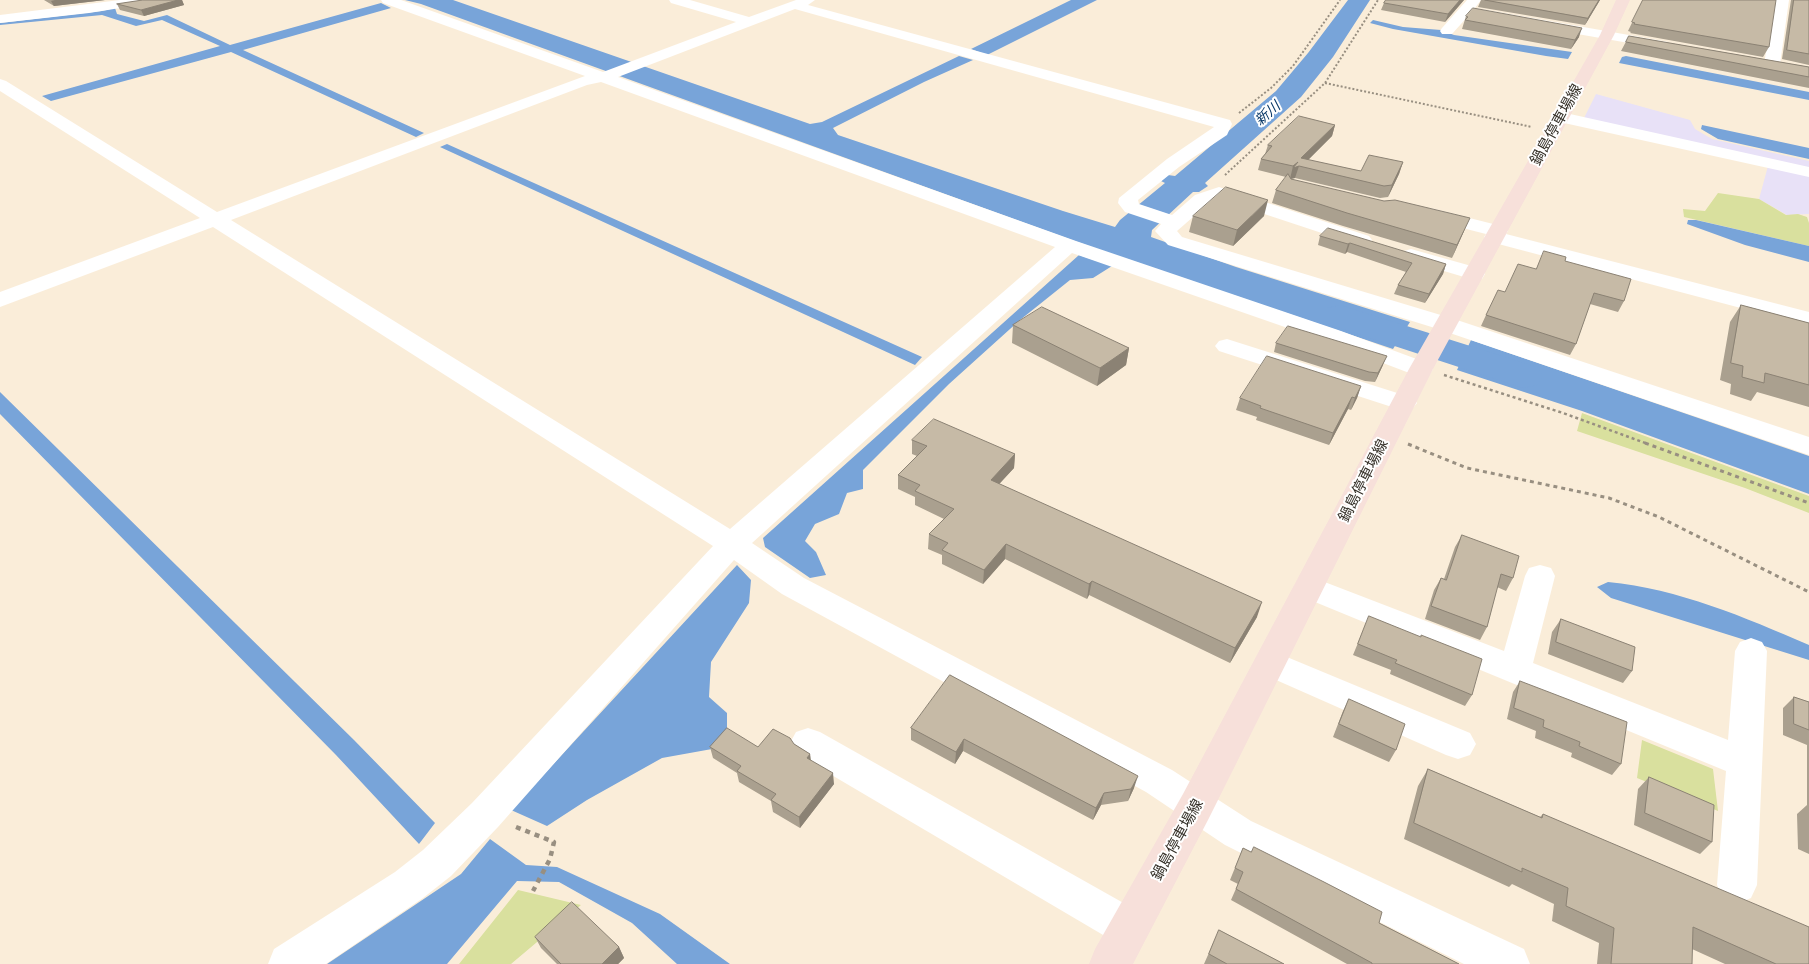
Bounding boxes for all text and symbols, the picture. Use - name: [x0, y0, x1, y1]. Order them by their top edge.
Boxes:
- street label: 鍋島停車場線: [1527, 81, 1587, 169]
- water label: 新川: [1252, 98, 1284, 130]
- street label: 鍋島停車場線: [1336, 437, 1392, 525]
- street label: 鍋島停車場線: [1148, 796, 1208, 884]

